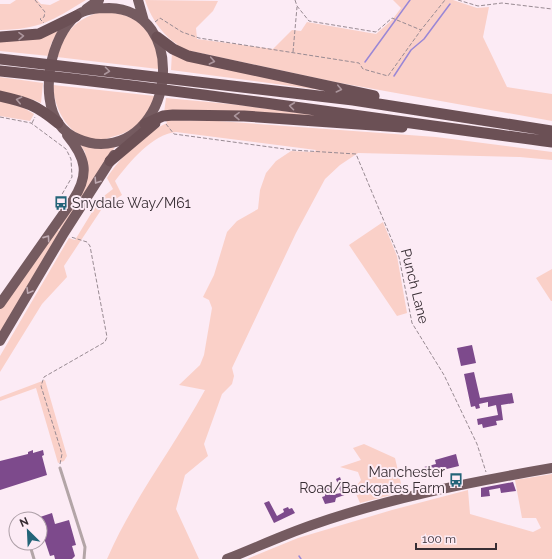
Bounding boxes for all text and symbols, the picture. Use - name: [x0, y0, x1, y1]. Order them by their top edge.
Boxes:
- one-way arrow: [18, 32, 24, 40]
- one-way arrow: [209, 56, 215, 65]
- one-way arrow: [104, 66, 110, 75]
- one-way arrow: [336, 84, 342, 92]
- one-way arrow: [16, 97, 23, 105]
- one-way arrow: [288, 102, 295, 111]
- one-way arrow: [234, 112, 240, 120]
- one-way arrow: [94, 177, 102, 184]
- bus stop icon: Snydale Way/M61: [53, 195, 69, 211]
- place label: Snydale Way/M61: [72, 195, 191, 211]
- one-way arrow: [42, 235, 49, 242]
- street label: Punch Lane: [398, 247, 432, 325]
- one-way arrow: [26, 287, 33, 294]
- place label: Manchester Road/Backgates Farm: [299, 464, 445, 496]
- bus stop icon: Manchester Road/Backgates Farm: [448, 472, 464, 488]
- north arrow: [8, 511, 48, 551]
- text: N: [18, 515, 31, 530]
- scale bar: [416, 525, 496, 551]
- text: 100 m: [422, 532, 456, 546]

